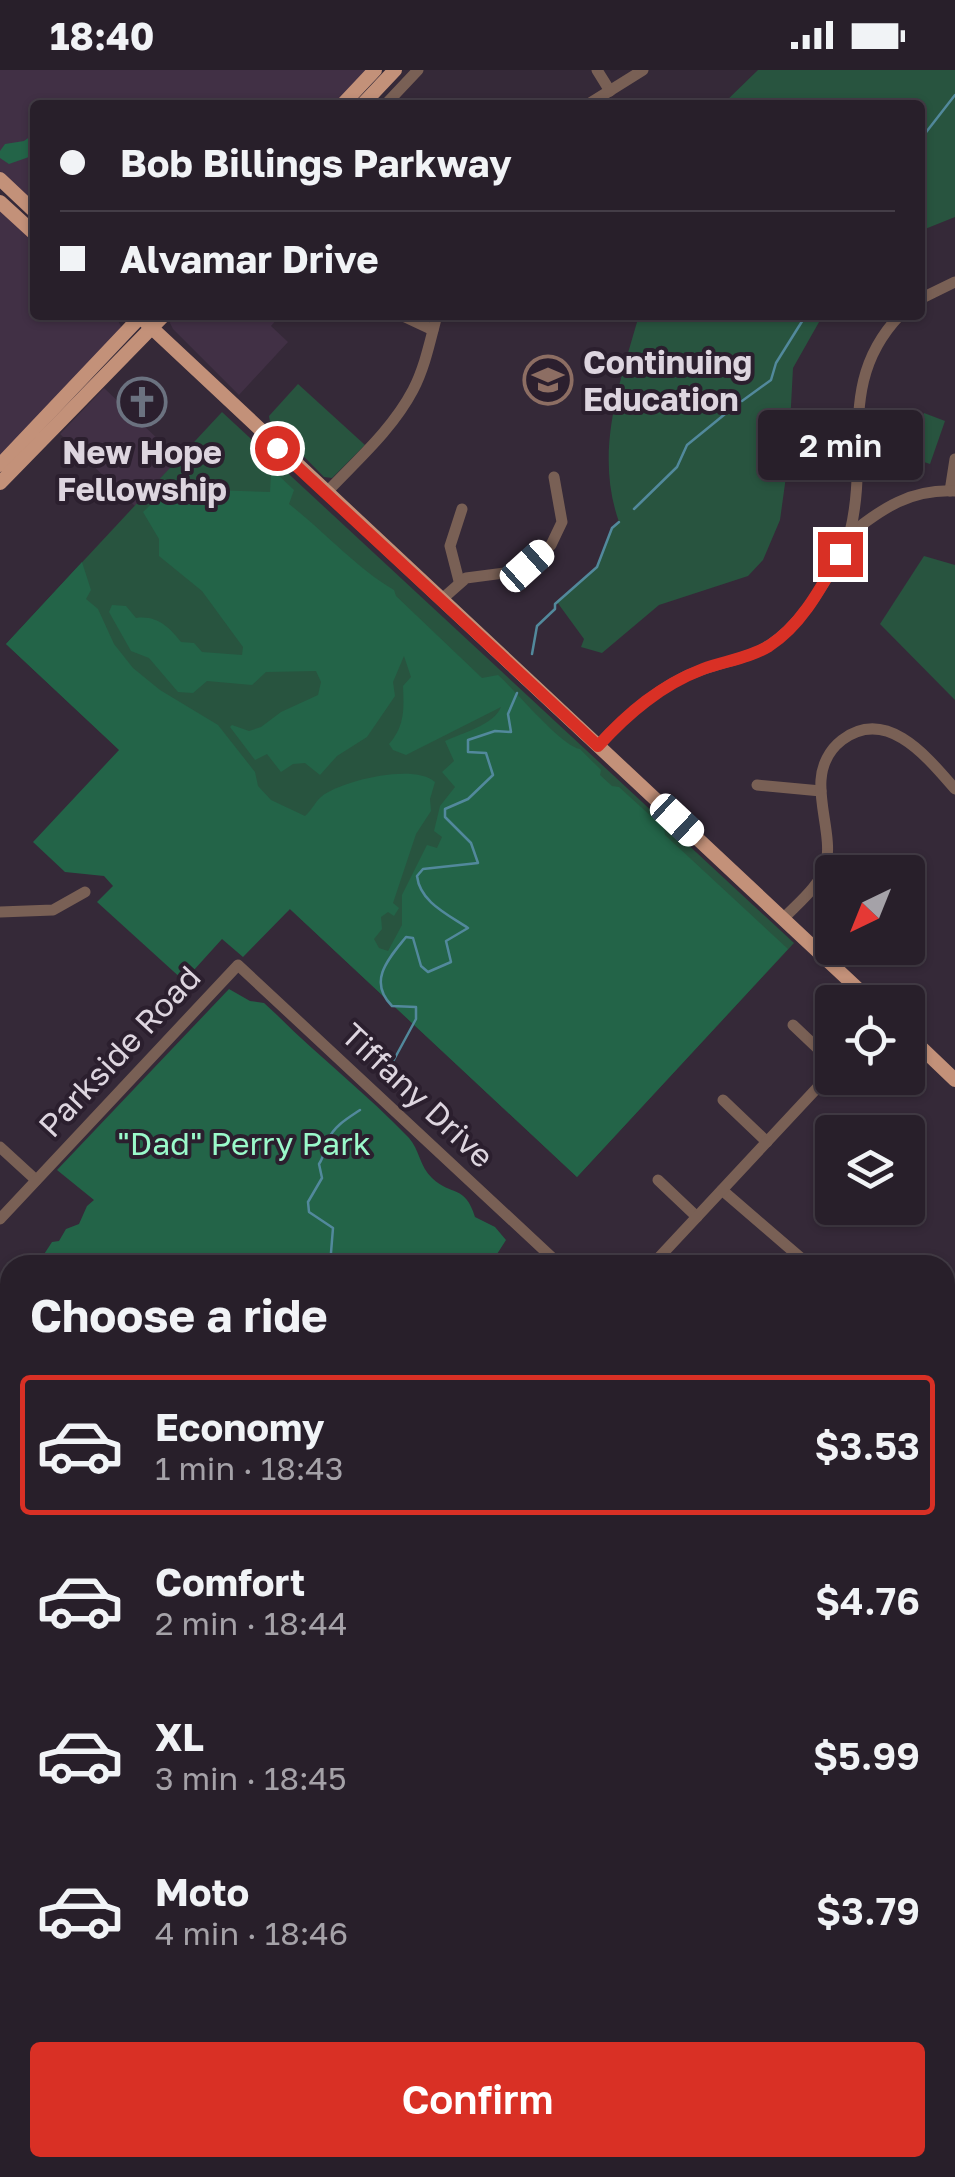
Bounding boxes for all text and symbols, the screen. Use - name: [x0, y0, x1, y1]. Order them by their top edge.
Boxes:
- text: 18:40: [50, 13, 155, 58]
- text: Bob Billings Parkway: [120, 140, 512, 185]
- text: Alvamar Drive: [120, 236, 379, 281]
- place label: Continuing Education: [583, 343, 752, 418]
- school or university icon: Continuing Education: [522, 354, 574, 406]
- church icon: New Hope Fellowship: [116, 376, 168, 428]
- callout: 2 min: [758, 409, 922, 479]
- route start: [255, 426, 300, 471]
- text: 2 min: [799, 426, 882, 464]
- place label: New Hope Fellowship: [57, 433, 227, 508]
- route end: [818, 532, 863, 577]
- car: [495, 535, 559, 597]
- car: [645, 789, 709, 851]
- north arrow: [815, 855, 925, 965]
- map controls: [815, 855, 925, 1225]
- street label: Parkside Road: [30, 958, 208, 1144]
- button: locate: [815, 985, 925, 1095]
- street label: Tiffany Drive: [334, 1015, 502, 1175]
- button: layers: [815, 1115, 925, 1225]
- park label: "Dad" Perry Park: [117, 1124, 371, 1162]
- text: Choose a ride: [30, 1288, 328, 1342]
- icon: car: [35, 1400, 125, 1490]
- text: Economy: [155, 1404, 324, 1449]
- text: $3.53: [815, 1423, 920, 1468]
- text: 1 min · 18:43: [155, 1449, 344, 1487]
- icon: car: [35, 1555, 125, 1645]
- text: Comfort: [155, 1559, 305, 1604]
- text: $4.76: [815, 1578, 920, 1623]
- text: 2 min · 18:44: [155, 1604, 347, 1642]
- icon: car: [35, 1710, 125, 1800]
- text: XL: [155, 1714, 204, 1759]
- text: $5.99: [813, 1733, 920, 1778]
- text: 3 min · 18:45: [155, 1759, 347, 1797]
- icon: car: [35, 1865, 125, 1955]
- text: Moto: [155, 1869, 249, 1914]
- text: $3.79: [816, 1888, 920, 1933]
- text: 4 min · 18:46: [155, 1914, 348, 1952]
- button: Confirm: [30, 2042, 925, 2157]

